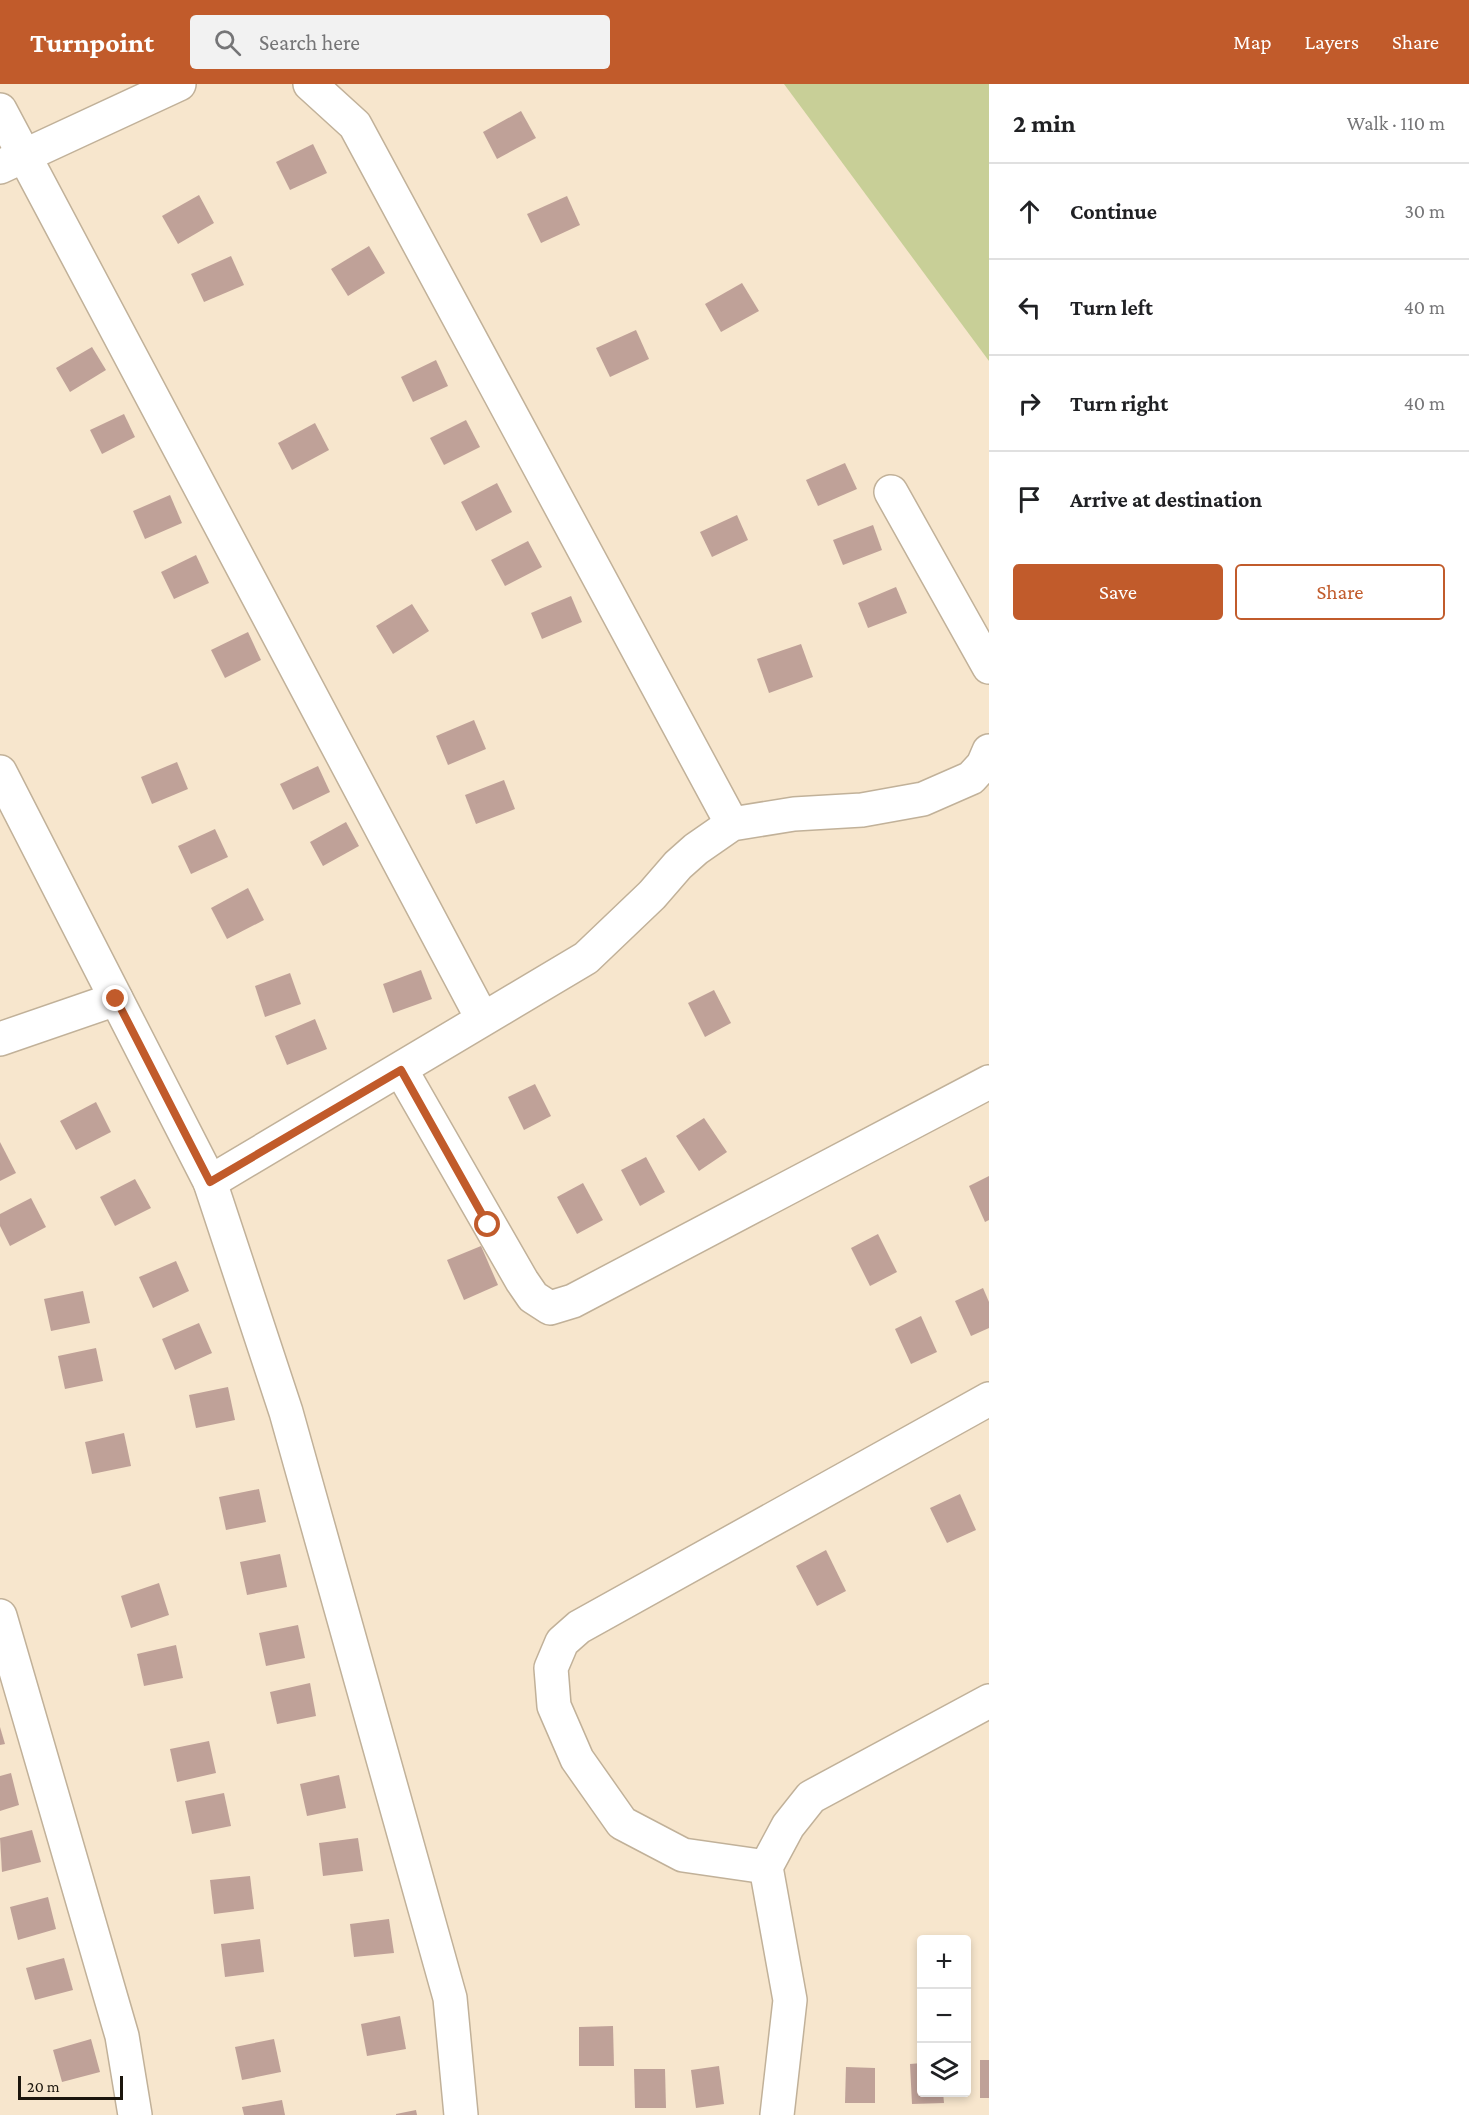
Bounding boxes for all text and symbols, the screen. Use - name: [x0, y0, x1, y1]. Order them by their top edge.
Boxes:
- search box: [190, 15, 610, 69]
- icon: search: [211, 26, 244, 59]
- text: Turnpoint: [30, 27, 154, 58]
- text: Search here: [259, 30, 360, 55]
- text: Map: [1233, 30, 1272, 54]
- text: Layers: [1305, 30, 1359, 54]
- text: Share: [1392, 30, 1439, 54]
- text: 2 min: [1013, 109, 1076, 138]
- text: Walk · 110 m: [1347, 112, 1445, 134]
- icon: ahead: [1013, 195, 1046, 228]
- text: Continue: [1070, 199, 1157, 224]
- text: 30 m: [1404, 200, 1445, 222]
- icon: left: [1013, 291, 1046, 324]
- text: Turn left: [1070, 295, 1153, 320]
- text: 40 m: [1404, 296, 1445, 318]
- icon: right: [1013, 387, 1046, 420]
- text: Turn right: [1070, 391, 1168, 416]
- text: 40 m: [1404, 392, 1445, 414]
- icon: arrive: [1013, 483, 1046, 516]
- text: Arrive at destination: [1070, 487, 1262, 512]
- button: Save: [1013, 564, 1223, 620]
- button: Share: [1235, 564, 1445, 620]
- route end: [102, 985, 128, 1011]
- route start: [474, 1211, 500, 1237]
- map controls: [917, 1935, 971, 2097]
- button: +: [917, 1935, 971, 1989]
- button: −: [917, 1989, 971, 2043]
- button: layers: [917, 2043, 971, 2097]
- scale bar: [18, 2073, 123, 2100]
- text: 20 m: [27, 2078, 60, 2095]

